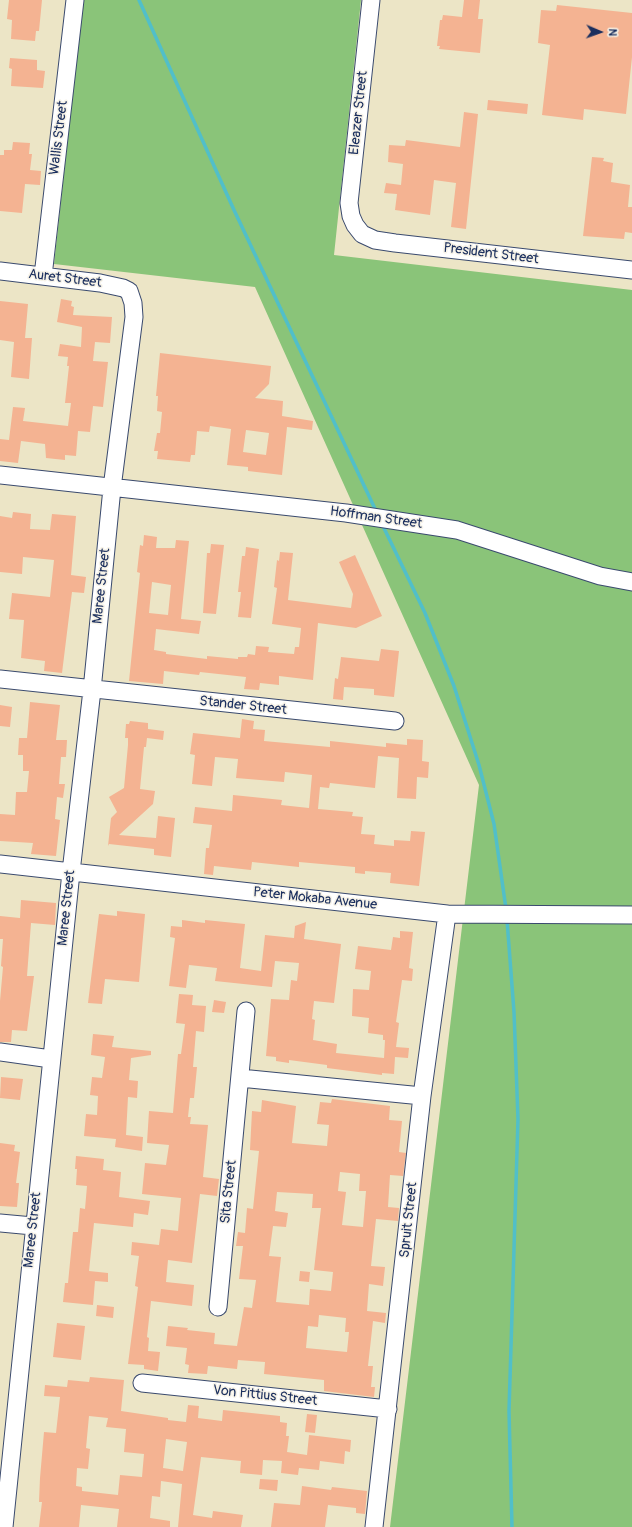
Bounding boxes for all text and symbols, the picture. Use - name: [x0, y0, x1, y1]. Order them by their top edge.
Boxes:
- north arrow: [580, 12, 620, 52]
- text: N: [606, 28, 619, 36]
- street label: Eleazer Street: [346, 70, 372, 156]
- street label: Wallis Street: [46, 100, 72, 176]
- street label: President Street: [442, 240, 540, 268]
- street label: Auret Street: [27, 266, 103, 292]
- street label: Hoffman Street: [329, 503, 423, 533]
- street label: Maree Street: [90, 547, 114, 625]
- street label: Stander Street: [199, 693, 287, 719]
- street label: Maree Street: [55, 869, 79, 947]
- street label: Peter Mokaba Avenue: [252, 884, 378, 914]
- street label: Sita Street: [217, 1159, 241, 1225]
- street label: Spruit Street: [397, 1181, 421, 1259]
- street label: Maree Street: [21, 1191, 45, 1269]
- street label: Von Pittius Street: [212, 1382, 318, 1410]

